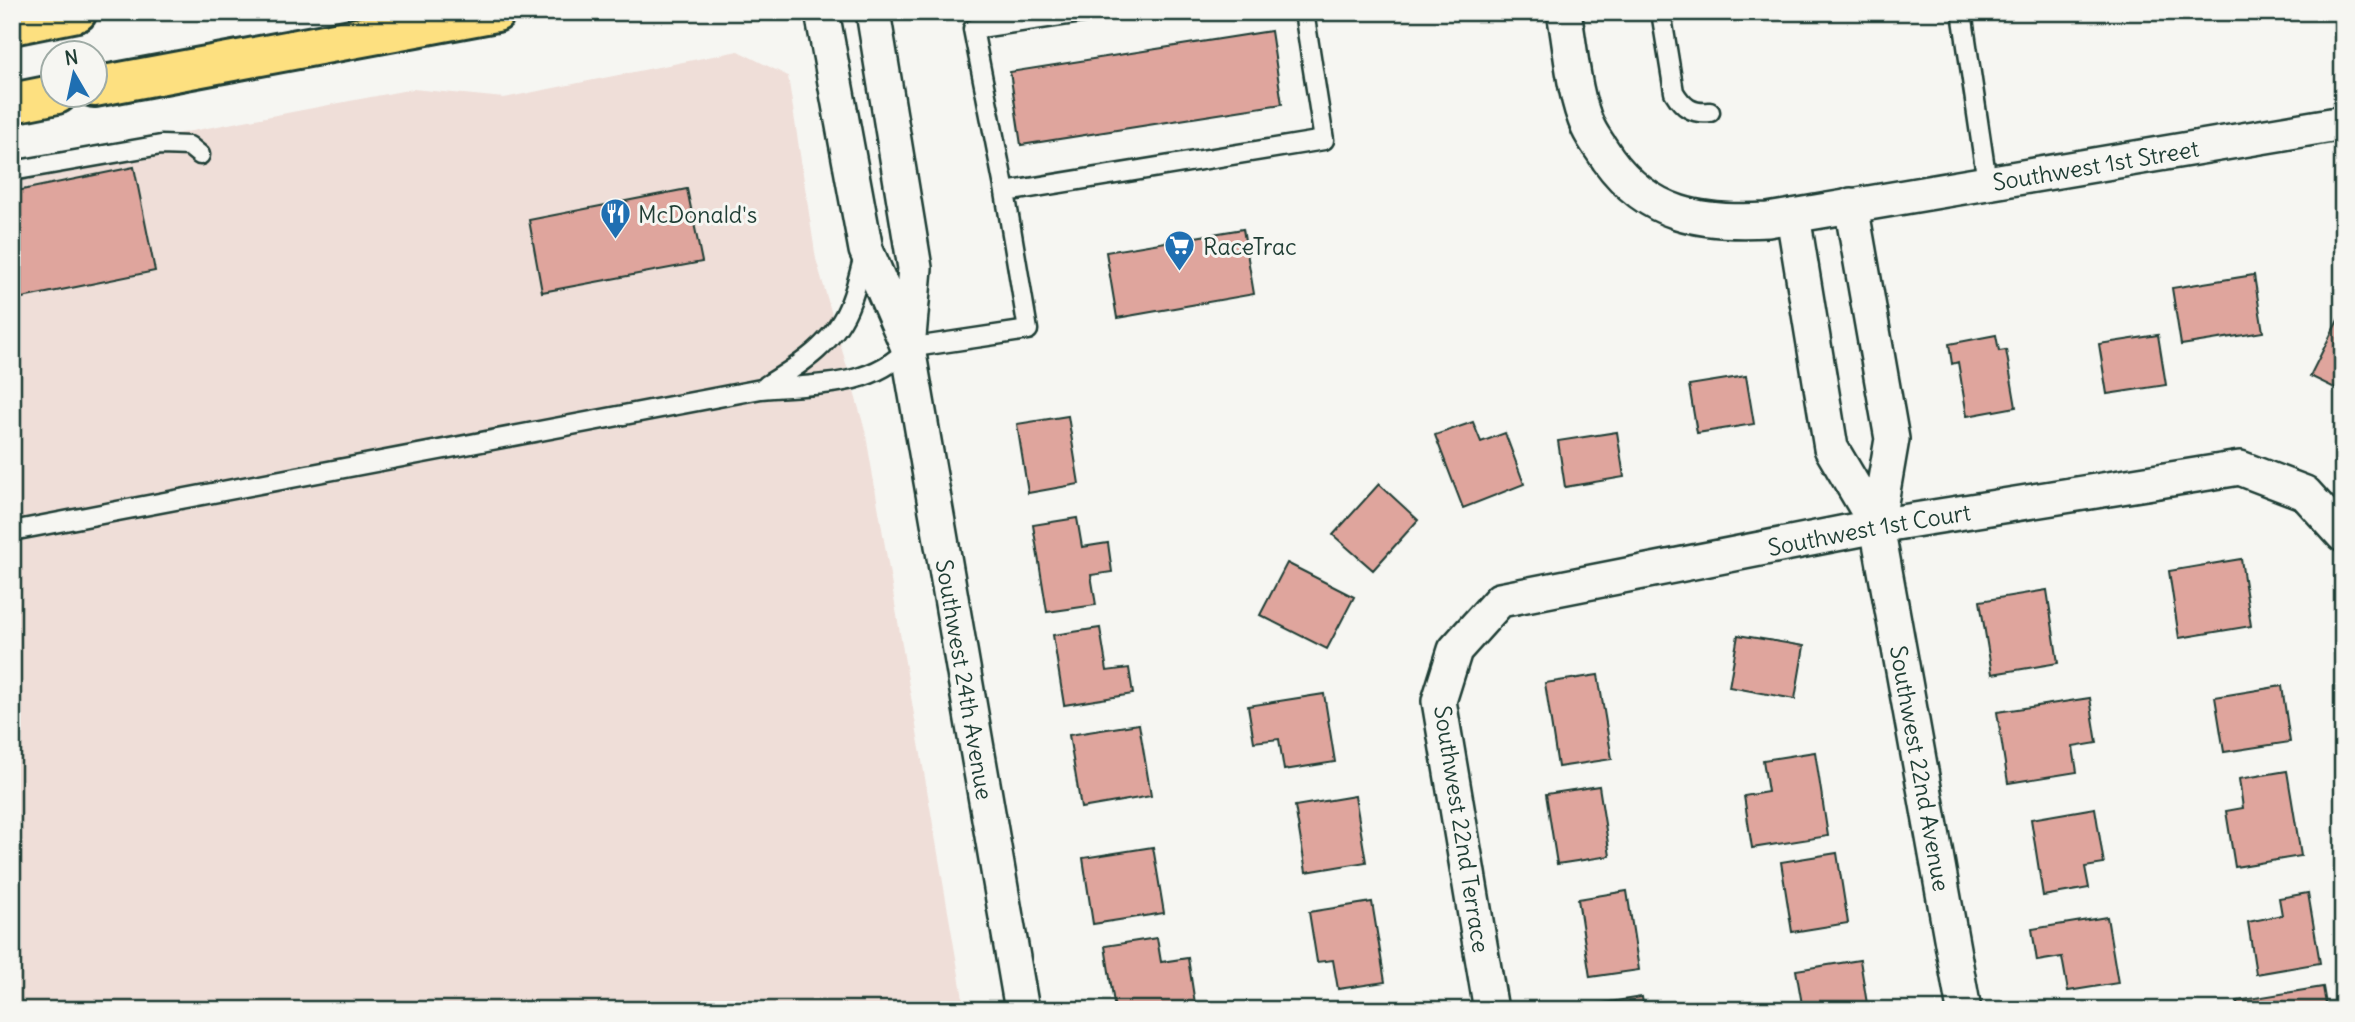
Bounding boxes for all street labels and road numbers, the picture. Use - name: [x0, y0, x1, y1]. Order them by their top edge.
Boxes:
- street label: Southwest 1st Street: [1990, 133, 2201, 196]
- street label: Southwest 1st Court: [1765, 497, 1973, 562]
- street label: Southwest 24th Avenue: [930, 557, 1000, 802]
- street label: Southwest 22nd Avenue: [1884, 643, 1957, 893]
- street label: Southwest 22nd Terrace: [1428, 703, 1496, 955]

